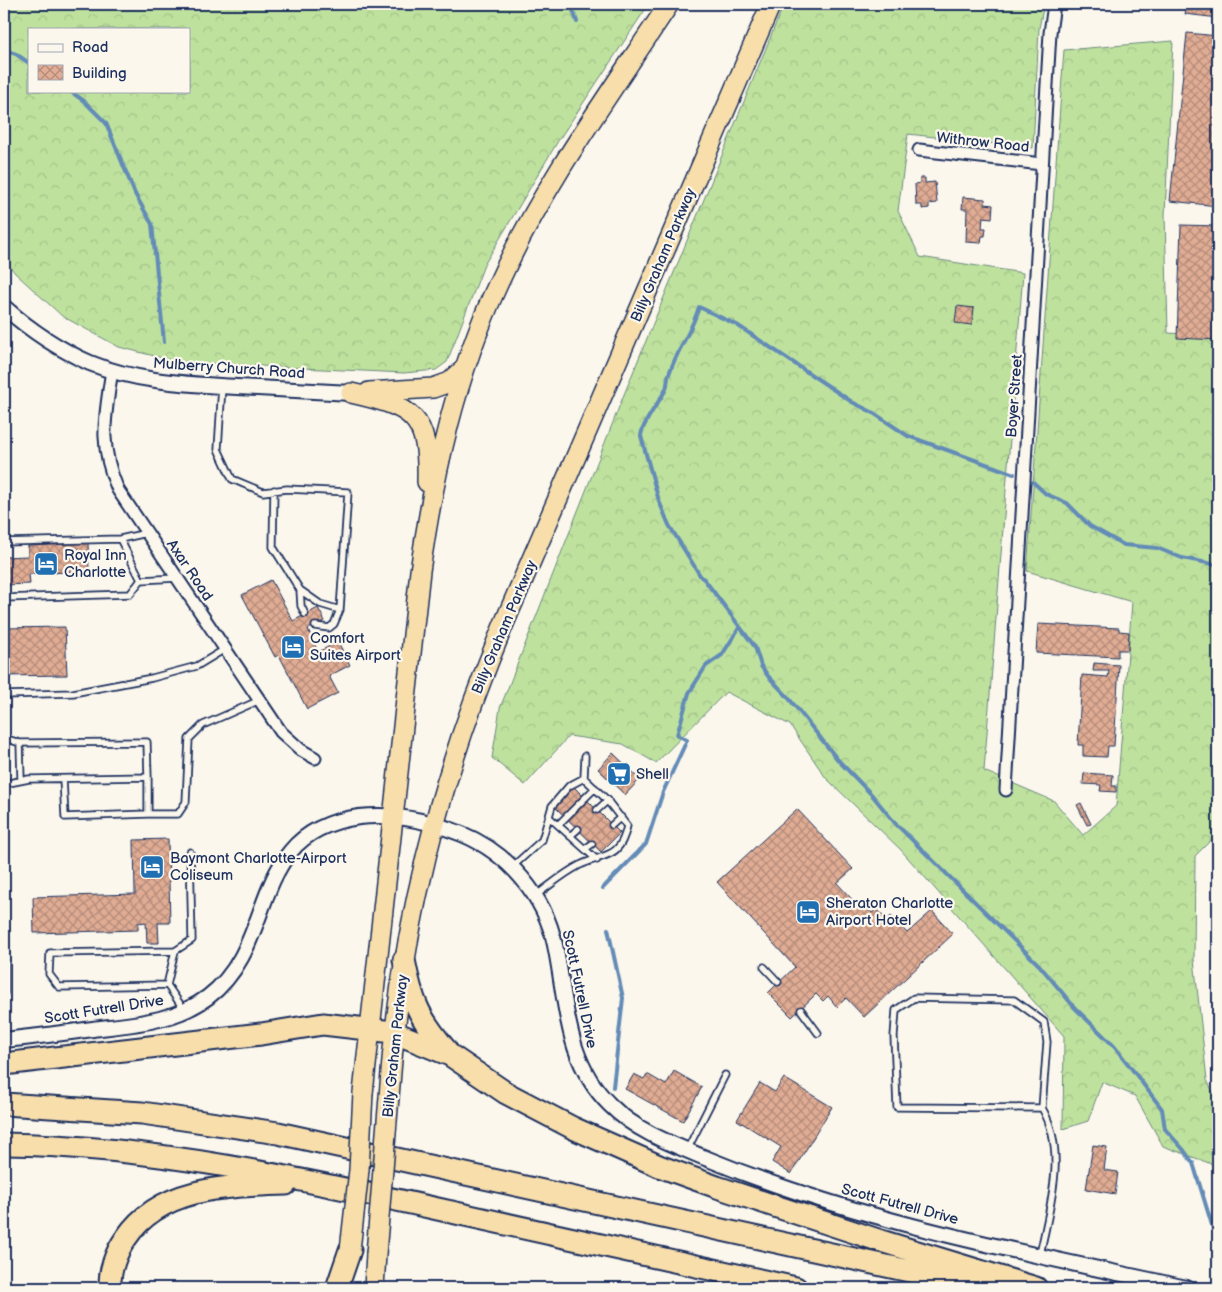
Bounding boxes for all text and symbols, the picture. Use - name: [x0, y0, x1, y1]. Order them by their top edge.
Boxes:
- legend: [28, 28, 190, 92]
- text: Road: [72, 38, 108, 57]
- text: Building: [72, 64, 127, 83]
- street label: Withrow Road: [936, 128, 1030, 157]
- street label: Billy Graham Parkway: [627, 185, 700, 325]
- street label: Boyer Street: [1002, 353, 1027, 438]
- street label: Mulberry Church Road: [152, 354, 306, 383]
- street label: Axar Road: [162, 536, 217, 605]
- place label: Royal Inn Charlotte: [64, 546, 127, 582]
- hotel icon: Royal Inn Charlotte: [33, 551, 59, 577]
- street label: Billy Graham Parkway: [468, 557, 541, 697]
- place label: Comfort Suites Airport: [310, 629, 401, 665]
- hotel icon: Comfort Suites Airport: [280, 634, 306, 660]
- supermarket icon: Shell: [606, 761, 632, 787]
- place label: Shell: [636, 765, 669, 784]
- place label: Baymont Charlotte-Airport Coliseum: [170, 849, 347, 885]
- hotel icon: Baymont Charlotte-Airport Coliseum: [139, 854, 165, 880]
- place label: Sheraton Charlotte Airport Hotel: [826, 894, 953, 930]
- hotel icon: Sheraton Charlotte Airport Hotel: [795, 899, 821, 925]
- street label: Scott Futrell Drive: [558, 928, 601, 1050]
- street label: Billy Graham Parkway: [379, 973, 412, 1119]
- street label: Scott Futrell Drive: [43, 991, 165, 1028]
- street label: Scott Futrell Drive: [839, 1180, 961, 1229]

